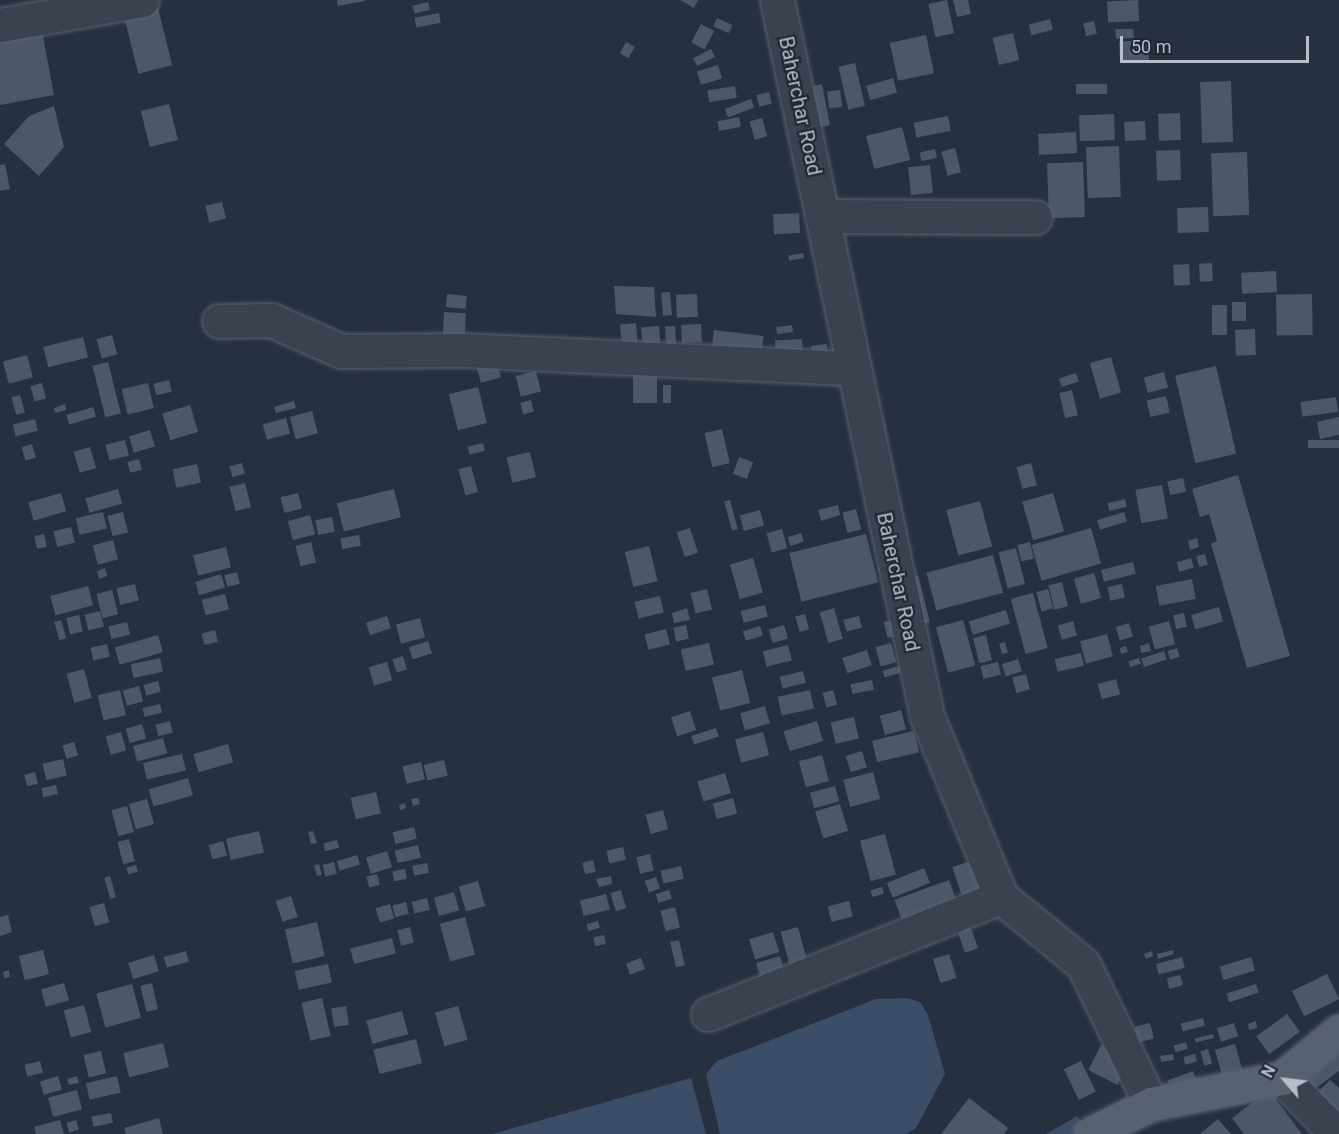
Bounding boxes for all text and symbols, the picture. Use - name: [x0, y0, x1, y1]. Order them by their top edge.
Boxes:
- scale bar: [1123, 24, 1312, 62]
- street label: Baherchar Road: [774, 34, 826, 178]
- text: 50 m: [1131, 36, 1171, 57]
- street label: Baherchar Road: [872, 510, 924, 654]
- north arrow: [1255, 1050, 1315, 1110]
- text: N: [1258, 1062, 1280, 1081]

